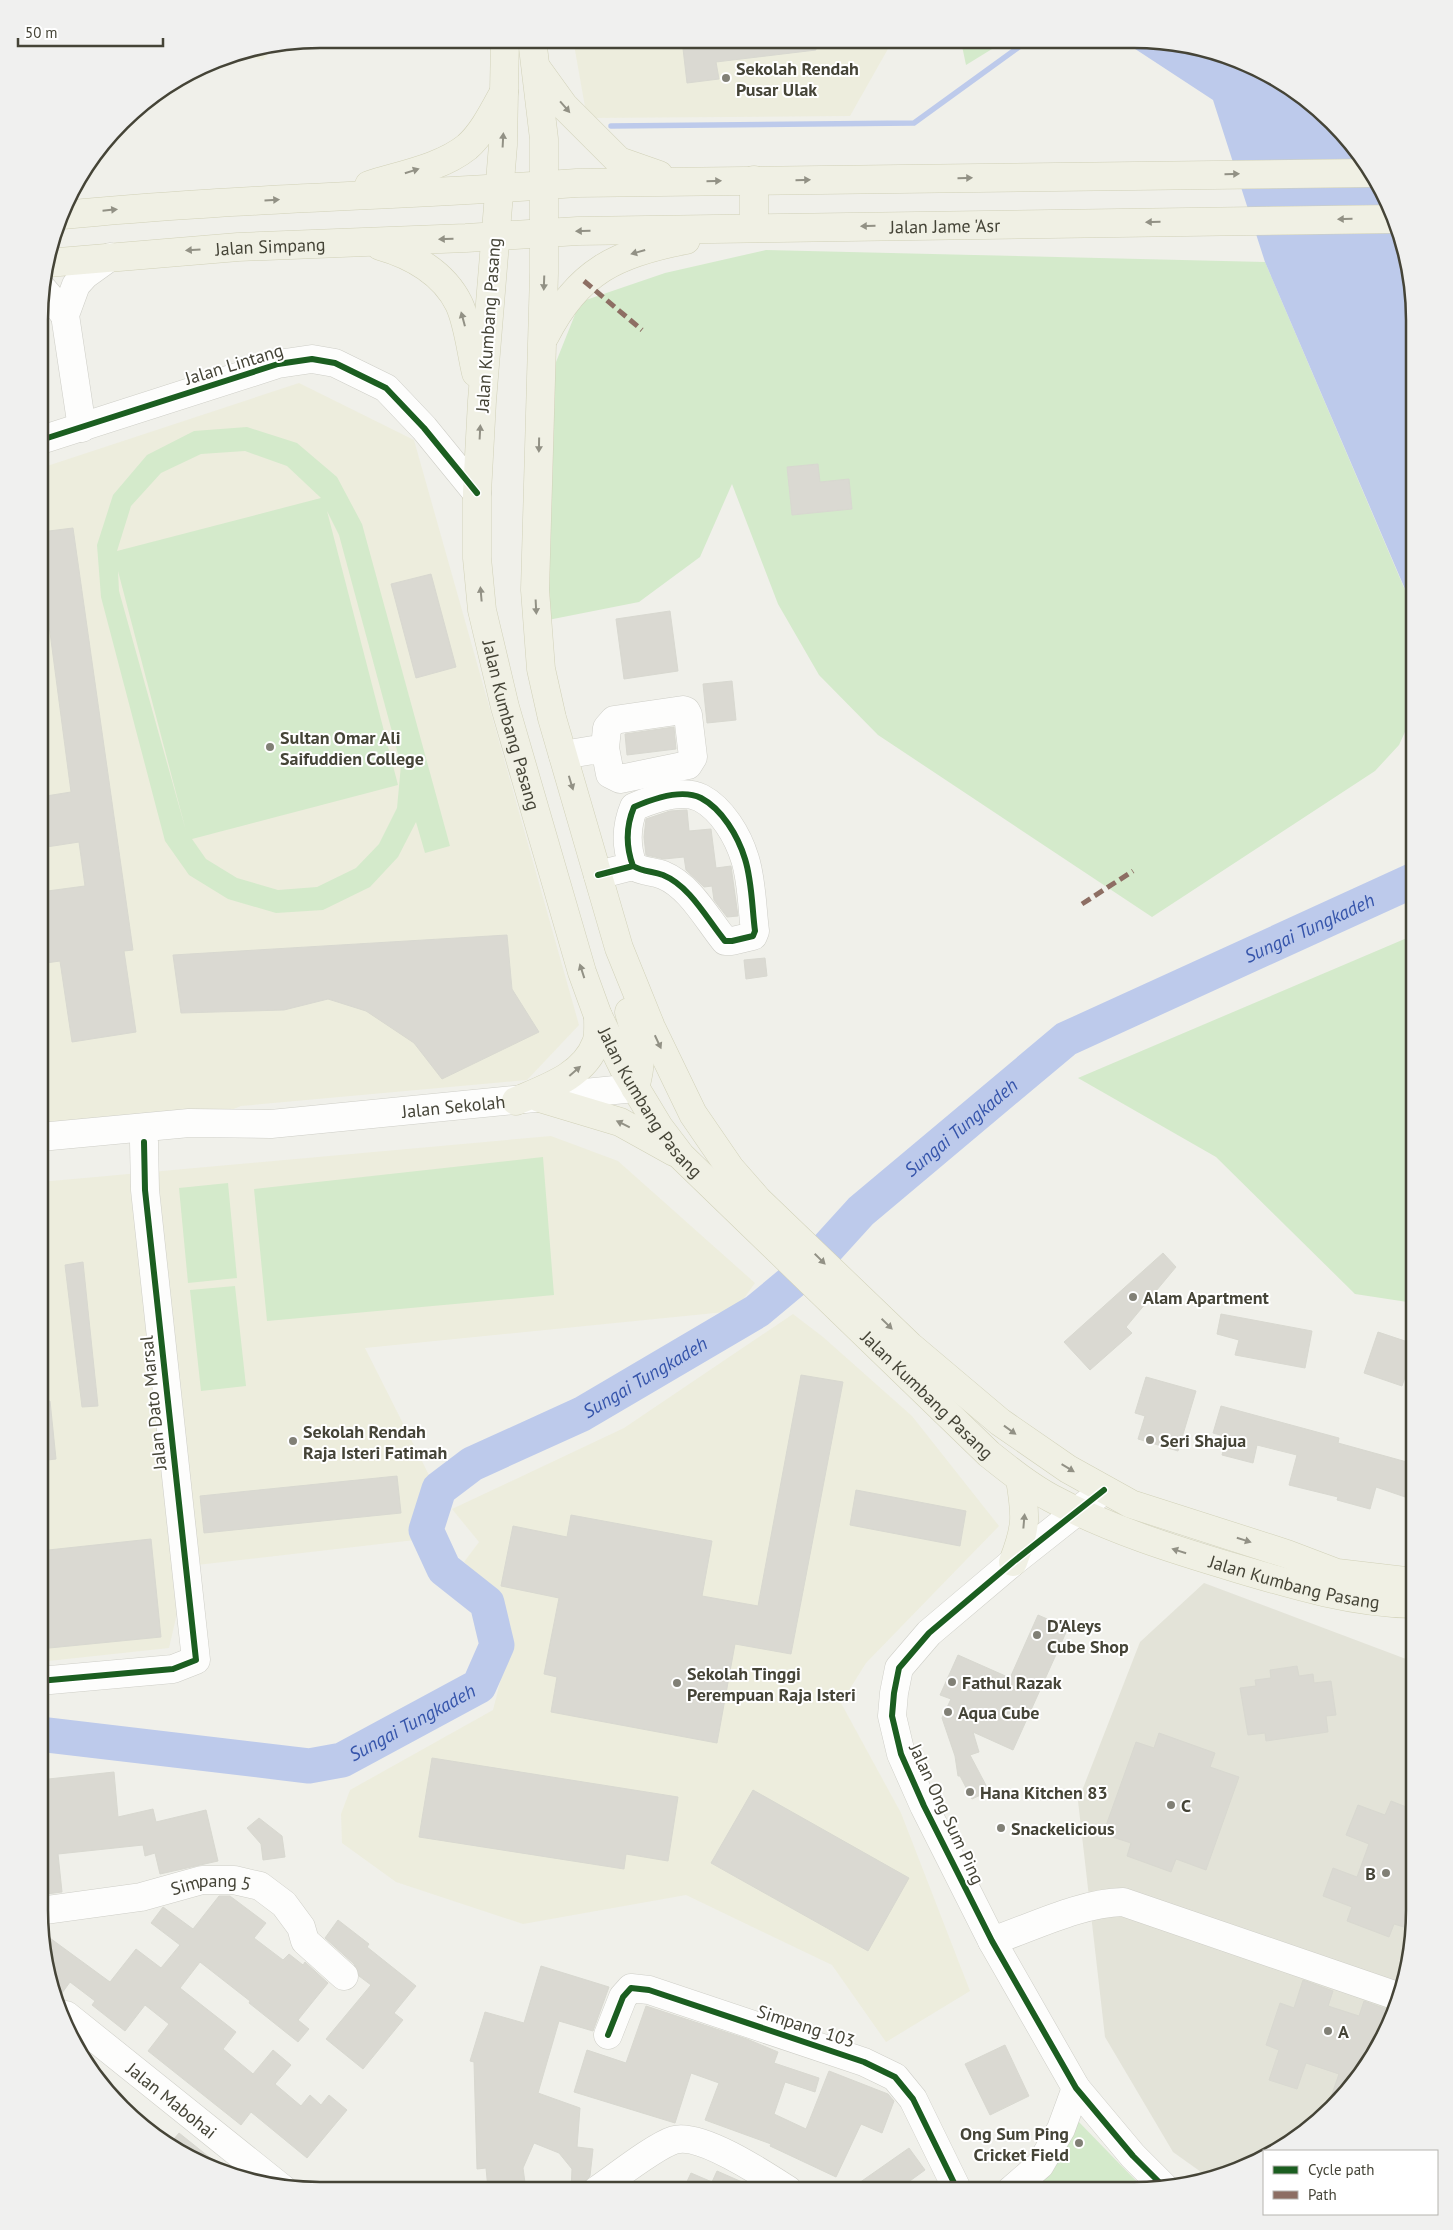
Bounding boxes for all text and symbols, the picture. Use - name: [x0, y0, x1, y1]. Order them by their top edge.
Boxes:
- scale bar: [18, 15, 162, 47]
- text: 50 m: [25, 23, 58, 42]
- place label: Sekolah Rendah Pusar Ulak: [736, 57, 859, 101]
- marker: Sekolah Rendah Pusar Ulak: [720, 72, 732, 84]
- one-way arrow: [560, 100, 571, 113]
- one-way arrow: [499, 132, 507, 148]
- one-way arrow: [404, 167, 419, 175]
- one-way arrow: [1224, 170, 1240, 178]
- one-way arrow: [957, 174, 973, 182]
- one-way arrow: [795, 176, 811, 184]
- one-way arrow: [707, 177, 723, 185]
- one-way arrow: [265, 195, 281, 203]
- one-way arrow: [102, 206, 118, 214]
- street label: Jalan Jame 'Asr: [888, 213, 1000, 238]
- one-way arrow: [1337, 215, 1353, 223]
- one-way arrow: [1145, 218, 1161, 226]
- one-way arrow: [860, 222, 876, 230]
- one-way arrow: [574, 227, 590, 235]
- street label: Jalan Simpang: [213, 232, 326, 260]
- one-way arrow: [438, 235, 454, 243]
- street label: Jalan Kumbang Pasang: [470, 237, 506, 414]
- one-way arrow: [185, 246, 201, 254]
- one-way arrow: [630, 248, 645, 256]
- one-way arrow: [540, 275, 548, 291]
- one-way arrow: [459, 312, 467, 327]
- street label: Jalan Lintang: [181, 338, 286, 390]
- one-way arrow: [477, 424, 485, 440]
- one-way arrow: [535, 437, 543, 453]
- one-way arrow: [476, 586, 484, 602]
- one-way arrow: [533, 600, 541, 616]
- street label: Jalan Kumbang Pasang: [478, 637, 546, 813]
- place label: Sultan Omar Ali Saifuddien College: [280, 726, 424, 770]
- marker: Sultan Omar Ali Saifuddien College: [264, 741, 276, 753]
- one-way arrow: [568, 776, 576, 791]
- water label: Sungai Tungkadeh: [1240, 888, 1378, 968]
- one-way arrow: [577, 963, 585, 978]
- street label: Jalan Kumbang Pasang: [593, 1022, 708, 1182]
- one-way arrow: [653, 1034, 662, 1049]
- one-way arrow: [568, 1065, 581, 1076]
- water label: Sungai Tungkadeh: [899, 1073, 1022, 1182]
- street label: Jalan Sekolah: [400, 1089, 506, 1123]
- one-way arrow: [616, 1120, 631, 1128]
- one-way arrow: [814, 1253, 826, 1265]
- place label: Alam Apartment: [1143, 1286, 1270, 1309]
- marker: Alam Apartment: [1127, 1291, 1139, 1303]
- one-way arrow: [881, 1318, 893, 1330]
- street label: Jalan Kumbang Pasang: [856, 1325, 999, 1464]
- water label: Sungai Tungkadeh: [578, 1331, 712, 1423]
- street label: Jalan Dato Marsal: [134, 1334, 172, 1472]
- place label: Sekolah Rendah Raja Isteri Fatimah: [303, 1420, 447, 1464]
- one-way arrow: [1003, 1425, 1017, 1435]
- place label: Seri Shajua: [1160, 1429, 1246, 1452]
- marker: Seri Shajua: [1144, 1434, 1156, 1446]
- marker: Sekolah Rendah Raja Isteri Fatimah: [287, 1435, 299, 1447]
- one-way arrow: [1061, 1464, 1074, 1473]
- one-way arrow: [1021, 1513, 1029, 1529]
- one-way arrow: [1236, 1537, 1251, 1545]
- one-way arrow: [1172, 1546, 1187, 1554]
- street label: Jalan Kumbang Pasang: [1205, 1549, 1381, 1613]
- place label: D'Aleys Cube Shop: [1047, 1614, 1129, 1658]
- marker: D'Aleys Cube Shop: [1031, 1629, 1043, 1641]
- place label: Sekolah Tinggi Perempuan Raja Isteri: [687, 1662, 856, 1706]
- place label: Fathul Razak: [962, 1671, 1062, 1694]
- marker: Fathul Razak: [946, 1676, 958, 1688]
- marker: Sekolah Tinggi Perempuan Raja Isteri: [671, 1677, 683, 1689]
- water label: Sungai Tungkadeh: [344, 1678, 480, 1766]
- place label: Aqua Cube: [958, 1701, 1039, 1724]
- marker: Aqua Cube: [942, 1706, 954, 1718]
- street label: Jalan Ong Sum Ping: [904, 1739, 990, 1888]
- place label: Hana Kitchen 83: [980, 1781, 1108, 1804]
- marker: Hana Kitchen 83: [964, 1786, 976, 1798]
- place label: C: [1181, 1794, 1191, 1817]
- marker: C: [1165, 1799, 1177, 1811]
- place label: Snackelicious: [1011, 1817, 1115, 1840]
- marker: Snackelicious: [995, 1822, 1007, 1834]
- place label: B: [1365, 1862, 1376, 1885]
- marker: B: [1380, 1867, 1392, 1879]
- street label: Simpang 5: [168, 1869, 254, 1900]
- street label: Simpang 103: [754, 1999, 858, 2053]
- place label: A: [1338, 2020, 1349, 2043]
- marker: A: [1322, 2025, 1334, 2037]
- street label: Jalan Mabohai: [121, 2056, 222, 2143]
- place label: Ong Sum Ping Cricket Field: [960, 2122, 1069, 2166]
- marker: Ong Sum Ping Cricket Field: [1073, 2137, 1085, 2149]
- legend: [1263, 2150, 1438, 2215]
- text: Cycle path: [1308, 2160, 1374, 2179]
- text: Path: [1308, 2185, 1337, 2204]

